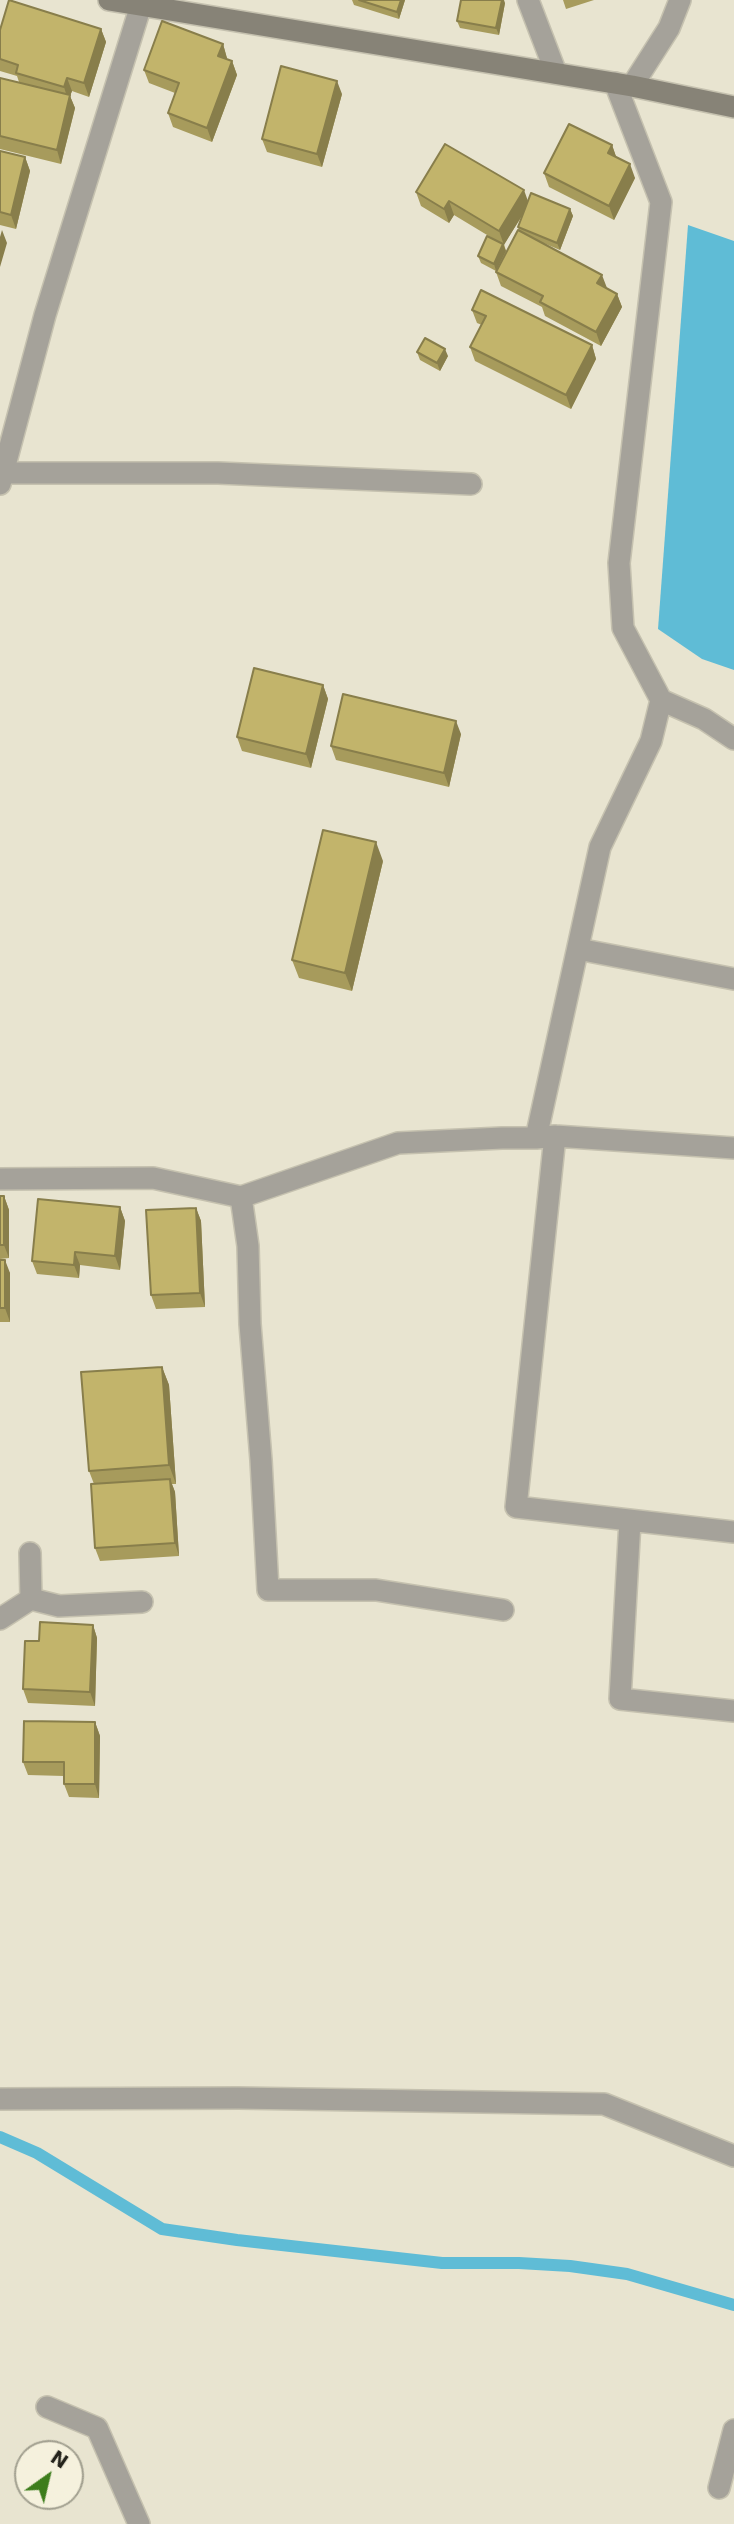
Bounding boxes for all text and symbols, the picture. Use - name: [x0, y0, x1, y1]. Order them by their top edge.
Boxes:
- north arrow: [14, 2440, 84, 2510]
- text: N: [47, 2446, 72, 2473]

